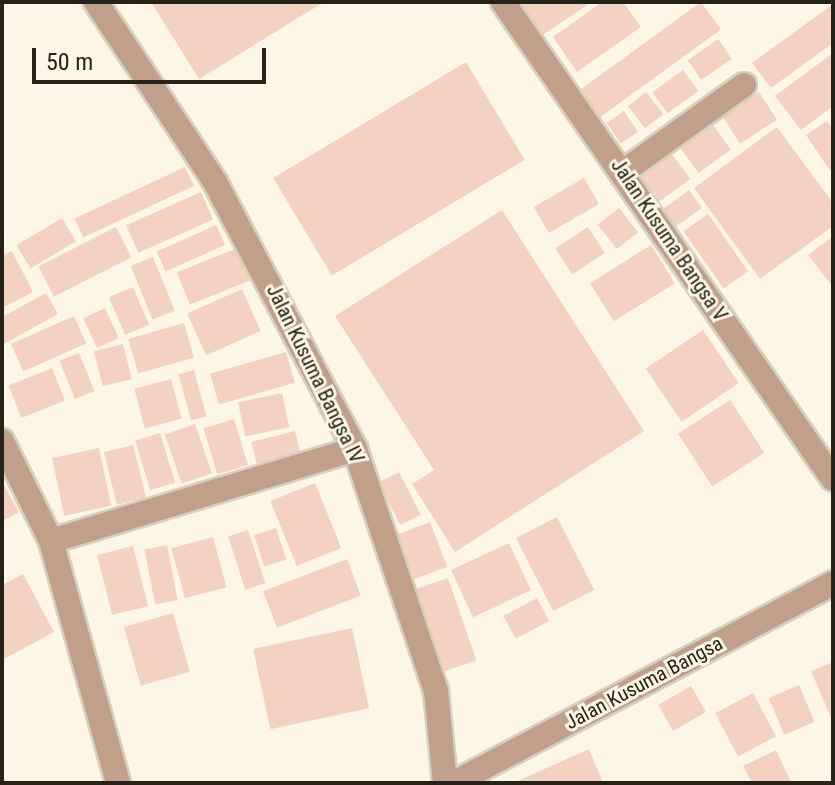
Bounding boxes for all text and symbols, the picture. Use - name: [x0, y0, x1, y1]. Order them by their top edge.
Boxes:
- scale bar: [36, 32, 270, 82]
- text: 50 m: [46, 48, 93, 76]
- street label: Jalan Kusuma Bangsa V: [606, 154, 732, 326]
- street label: Jalan Kusuma Bangsa IV: [261, 281, 369, 467]
- street label: Jalan Kusuma Bangsa: [561, 631, 727, 735]

